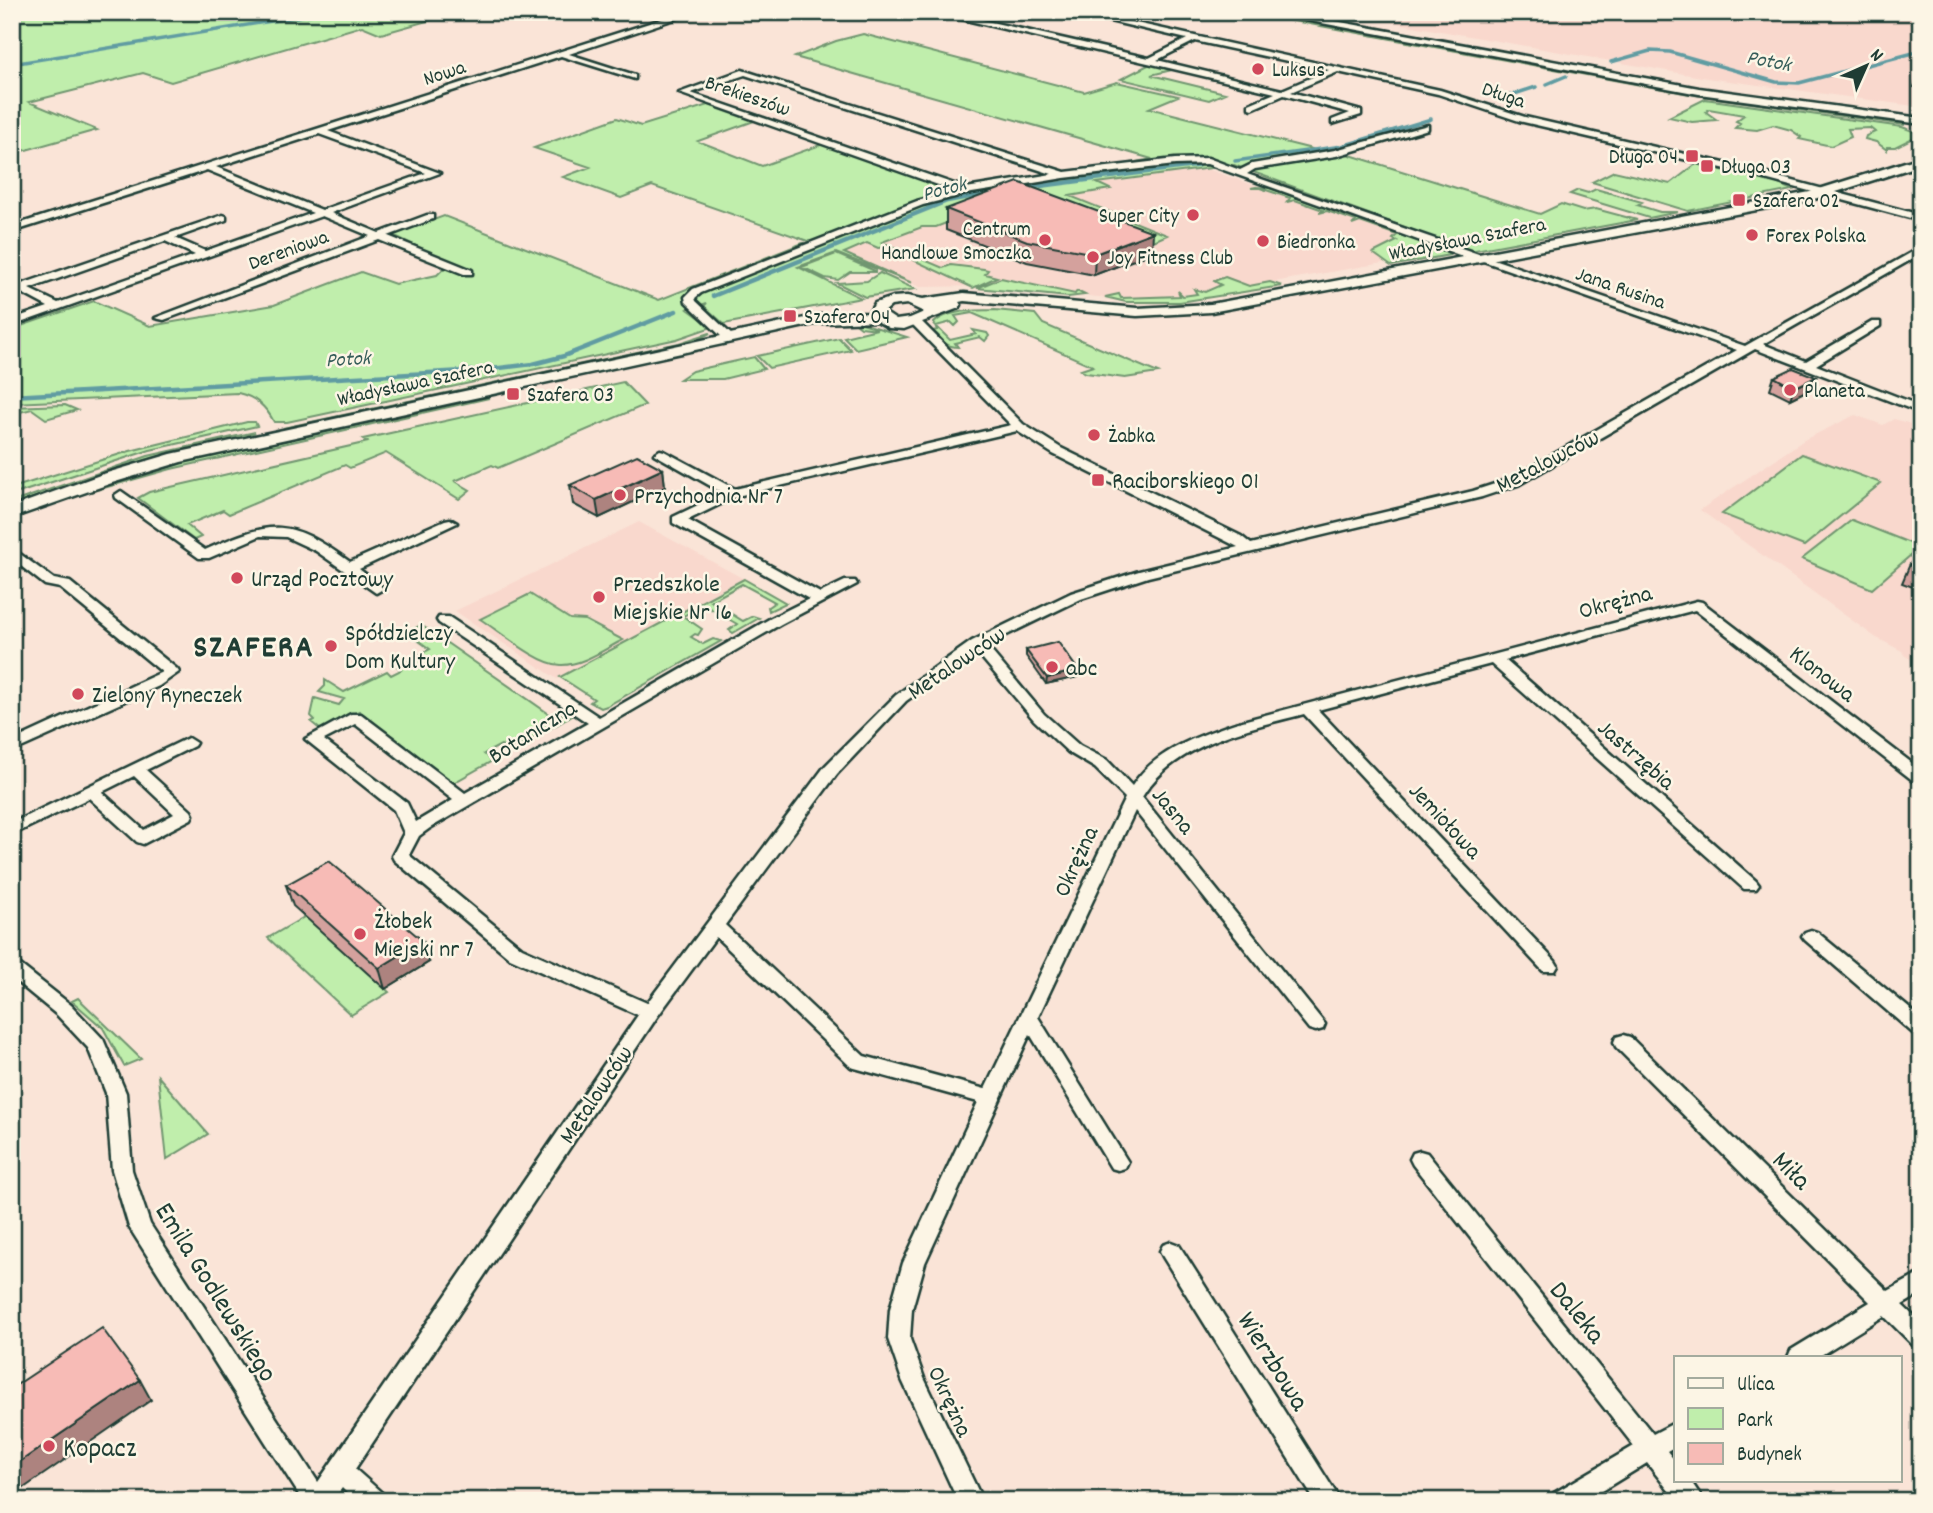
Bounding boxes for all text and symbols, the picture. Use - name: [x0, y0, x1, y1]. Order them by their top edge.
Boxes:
- north arrow: [1832, 32, 1902, 102]
- water label: Potok: [1744, 44, 1796, 82]
- text: N: [1863, 44, 1888, 69]
- street label: Nowa: [420, 54, 471, 96]
- place label: Luksus: [1272, 57, 1325, 87]
- marker: Luksus: [1250, 61, 1266, 77]
- street label: Brekieszów: [700, 69, 794, 126]
- street label: Długa: [1477, 75, 1530, 119]
- place label: Długa 04: [1609, 144, 1678, 174]
- marker: Długa 04: [1684, 148, 1700, 164]
- place label: Długa 03: [1721, 154, 1791, 184]
- marker: Długa 03: [1699, 158, 1715, 174]
- water label: Potok: [919, 170, 972, 211]
- place label: Szafera 02: [1753, 188, 1840, 218]
- marker: Szafera 02: [1731, 192, 1747, 208]
- place label: Super City: [1099, 203, 1179, 233]
- marker: Super City: [1185, 207, 1201, 223]
- street label: Władysława Szafera: [1387, 211, 1550, 271]
- place label: Centrum Handlowe Smoczka: [881, 216, 1032, 270]
- street label: Dereniowa: [245, 223, 334, 280]
- place label: Forex Polska: [1766, 223, 1867, 253]
- marker: Forex Polska: [1744, 227, 1760, 243]
- place label: Biedronka: [1277, 229, 1356, 259]
- marker: Centrum Handlowe Smoczka: [1037, 232, 1053, 248]
- marker: Biedronka: [1255, 233, 1271, 249]
- place label: Joy Fitness Club: [1107, 245, 1233, 275]
- marker: Joy Fitness Club: [1085, 249, 1101, 265]
- street label: Jana Rusina: [1571, 260, 1670, 320]
- place label: Szafera 04: [804, 304, 890, 334]
- marker: Szafera 04: [782, 308, 798, 324]
- water label: Potok: [325, 345, 374, 377]
- street label: Władysława Szafera: [335, 353, 498, 416]
- place label: Planeta: [1804, 378, 1866, 408]
- place label: Szafera 03: [527, 382, 614, 412]
- marker: Planeta: [1782, 382, 1798, 398]
- marker: Szafera 03: [505, 386, 521, 402]
- street label: Metalowców: [1491, 422, 1606, 503]
- place label: Żabka: [1108, 423, 1156, 453]
- marker: Żabka: [1086, 427, 1102, 443]
- place label: Raciborskiego 01: [1112, 466, 1259, 500]
- marker: Raciborskiego 01: [1090, 472, 1106, 488]
- place label: Przychodnia Nr 7: [634, 481, 783, 515]
- marker: Przychodnia Nr 7: [612, 487, 628, 503]
- place label: Urząd Pocztowy: [251, 564, 394, 598]
- place label: Przedszkole Miejskie Nr 16: [613, 569, 732, 631]
- marker: Urząd Pocztowy: [229, 570, 245, 586]
- street label: Okrężna: [1575, 578, 1657, 630]
- marker: Przedszkole Miejskie Nr 16: [591, 589, 607, 605]
- place label: Spółdzielczy Dom Kultury: [345, 618, 456, 680]
- street label: Metalowców: [902, 619, 1014, 710]
- district label: SZAFERA: [193, 627, 315, 673]
- marker: Spółdzielczy Dom Kultury: [323, 638, 339, 654]
- street label: Klonowa: [1781, 639, 1862, 713]
- place label: abc: [1066, 653, 1097, 687]
- marker: abc: [1044, 659, 1060, 675]
- place label: Zielony Ryneczek: [92, 680, 242, 714]
- marker: Zielony Ryneczek: [70, 686, 86, 702]
- street label: Botaniczna: [483, 693, 585, 774]
- street label: Jastrzębia: [1589, 713, 1682, 800]
- street label: Jemiołowa: [1399, 776, 1489, 869]
- street label: Jasna: [1142, 781, 1202, 844]
- street label: Okrężna: [1047, 821, 1109, 903]
- place label: Żłobek Miejski nr 7: [374, 906, 474, 968]
- marker: Żłobek Miejski nr 7: [352, 926, 368, 942]
- street label: Metalowców: [552, 1040, 643, 1152]
- street label: Miła: [1761, 1144, 1819, 1202]
- street label: Emila Godlewskiego: [142, 1196, 285, 1391]
- street label: Daleka: [1537, 1274, 1614, 1355]
- street label: Wierzbowa: [1225, 1305, 1317, 1421]
- legend: [1674, 1356, 1902, 1482]
- street label: Okrężna: [917, 1361, 980, 1444]
- text: Ulica: [1737, 1371, 1775, 1401]
- text: Park: [1737, 1407, 1773, 1437]
- place label: Kopacz: [63, 1431, 137, 1471]
- marker: Kopacz: [41, 1438, 57, 1454]
- text: Budynek: [1737, 1441, 1802, 1471]

